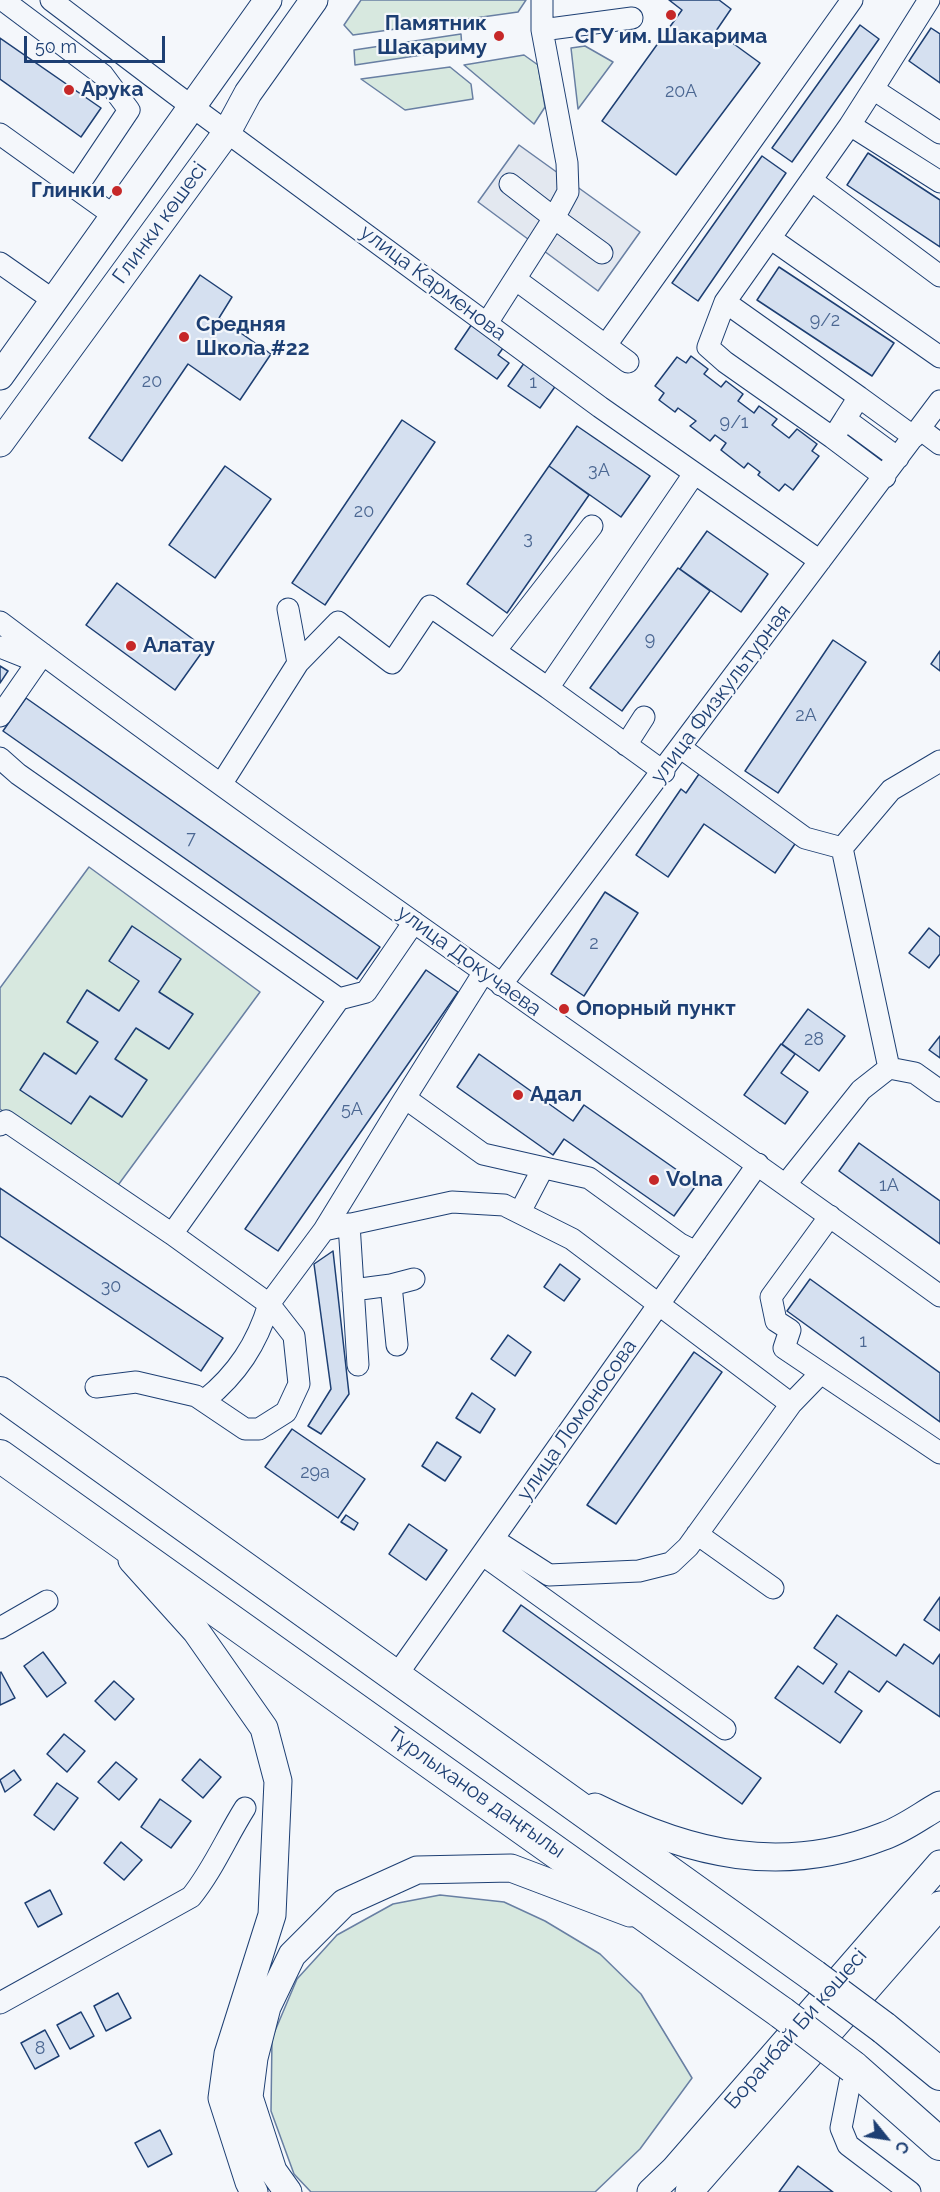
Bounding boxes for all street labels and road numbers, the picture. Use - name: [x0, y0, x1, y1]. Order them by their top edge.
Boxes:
- street label: Глинки көшесі: [107, 157, 213, 289]
- street label: улица Карменова: [355, 220, 511, 346]
- street label: улица Физкультурная: [646, 600, 796, 788]
- street label: улица Докучаева: [392, 900, 546, 1022]
- street label: улица Ломоносова: [512, 1335, 642, 1505]
- street label: Тұрлыханов даңғылы: [382, 1722, 570, 1864]
- street label: Боранбай Би көшесі: [719, 1944, 873, 2114]

